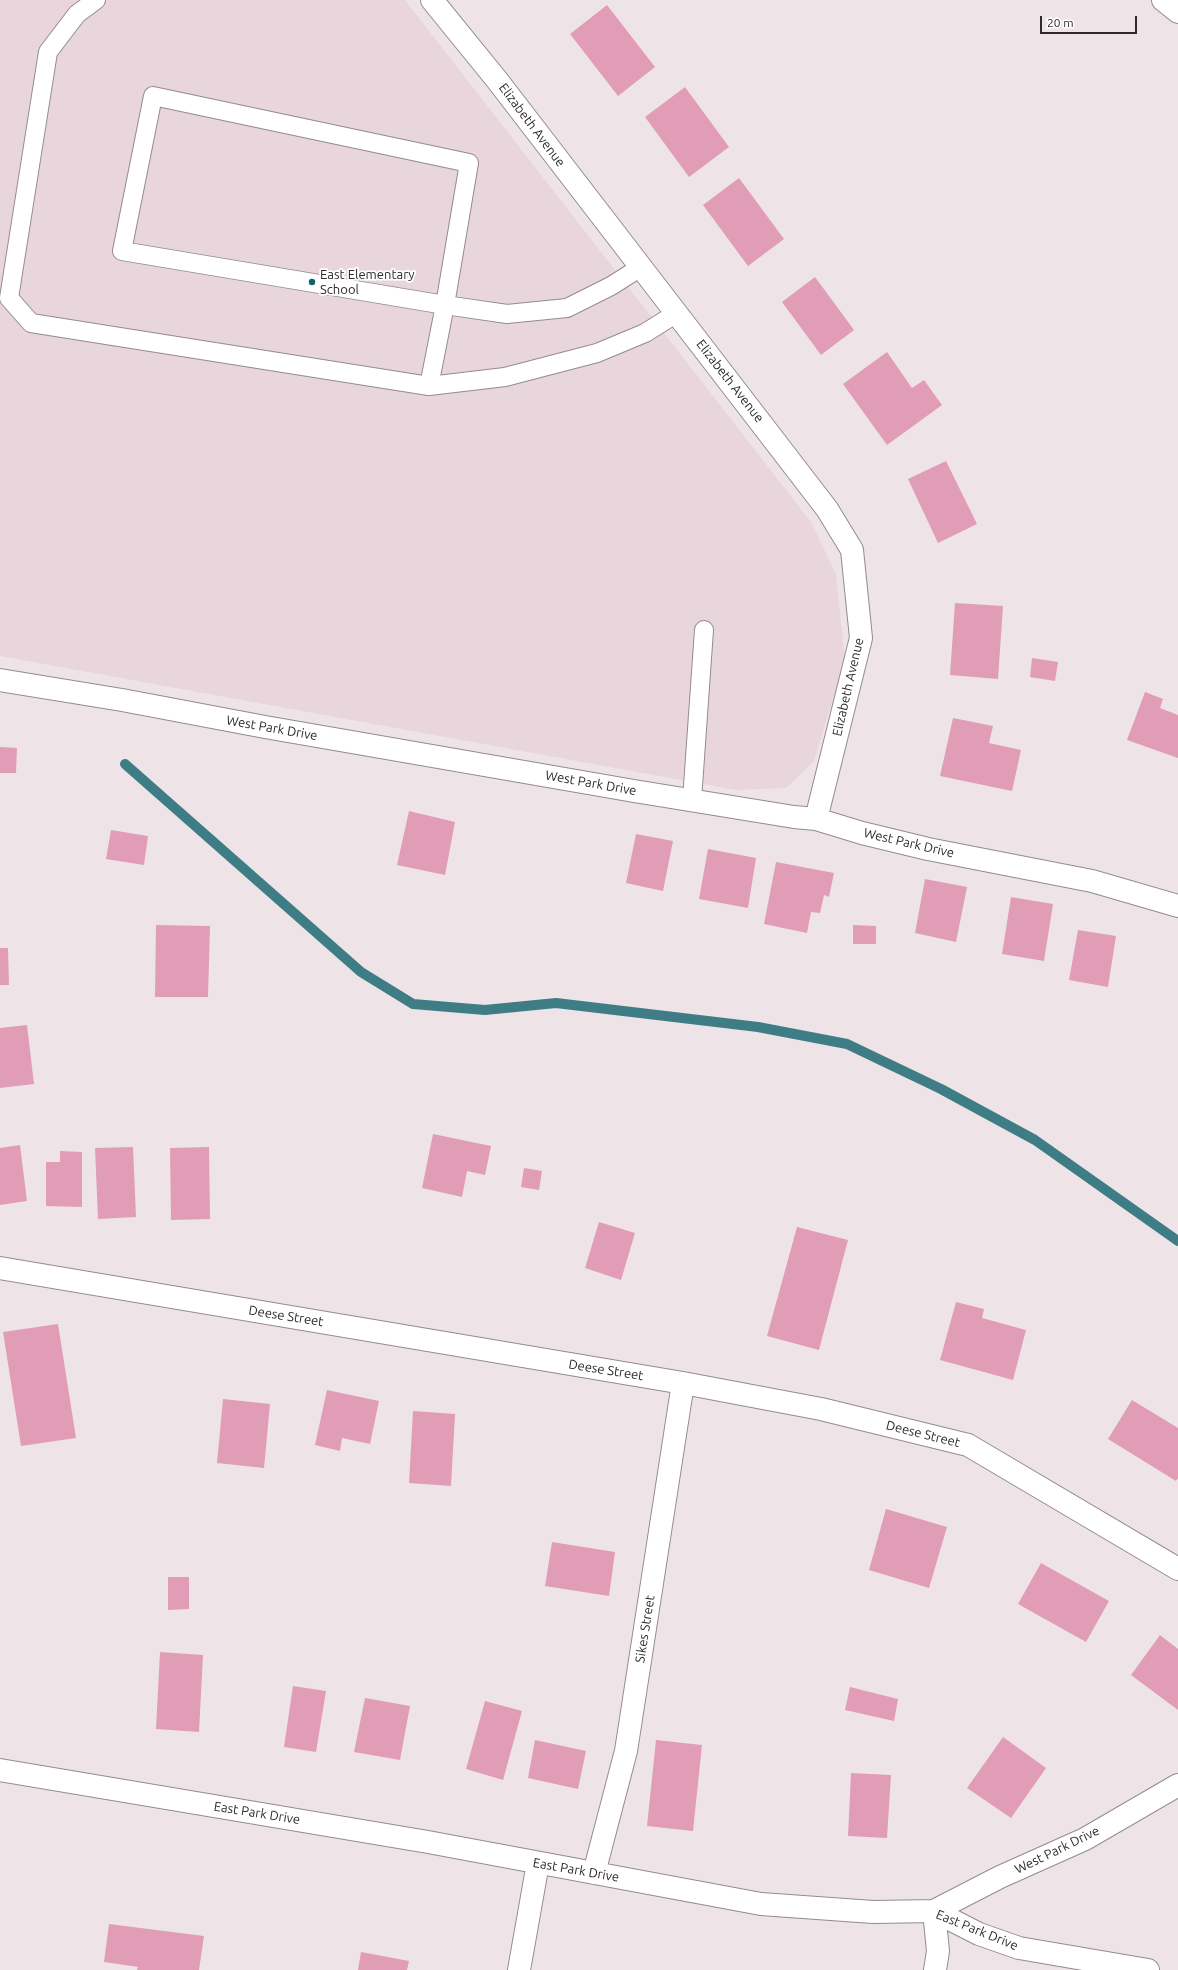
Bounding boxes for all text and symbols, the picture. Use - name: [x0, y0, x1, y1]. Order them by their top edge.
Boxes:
- scale bar: [1042, 8, 1139, 34]
- text: 20 m: [1047, 16, 1074, 29]
- street label: Elizabeth Avenue: [496, 80, 568, 170]
- place label: East Elementary School: [320, 267, 415, 298]
- marker: East Elementary School: [307, 277, 317, 287]
- street label: Elizabeth Avenue: [693, 337, 767, 425]
- street label: Elizabeth Avenue: [829, 636, 867, 738]
- street label: West Park Drive: [225, 712, 319, 744]
- street label: West Park Drive: [544, 767, 638, 799]
- street label: West Park Drive: [862, 825, 956, 861]
- street label: Deese Street: [247, 1302, 325, 1330]
- street label: Deese Street: [567, 1356, 645, 1384]
- street label: Deese Street: [884, 1417, 962, 1451]
- street label: Sikes Street: [632, 1594, 658, 1664]
- street label: East Park Drive: [213, 1798, 301, 1828]
- street label: West Park Drive: [1012, 1823, 1102, 1877]
- street label: East Park Drive: [532, 1855, 620, 1885]
- street label: East Park Drive: [934, 1906, 1020, 1954]

